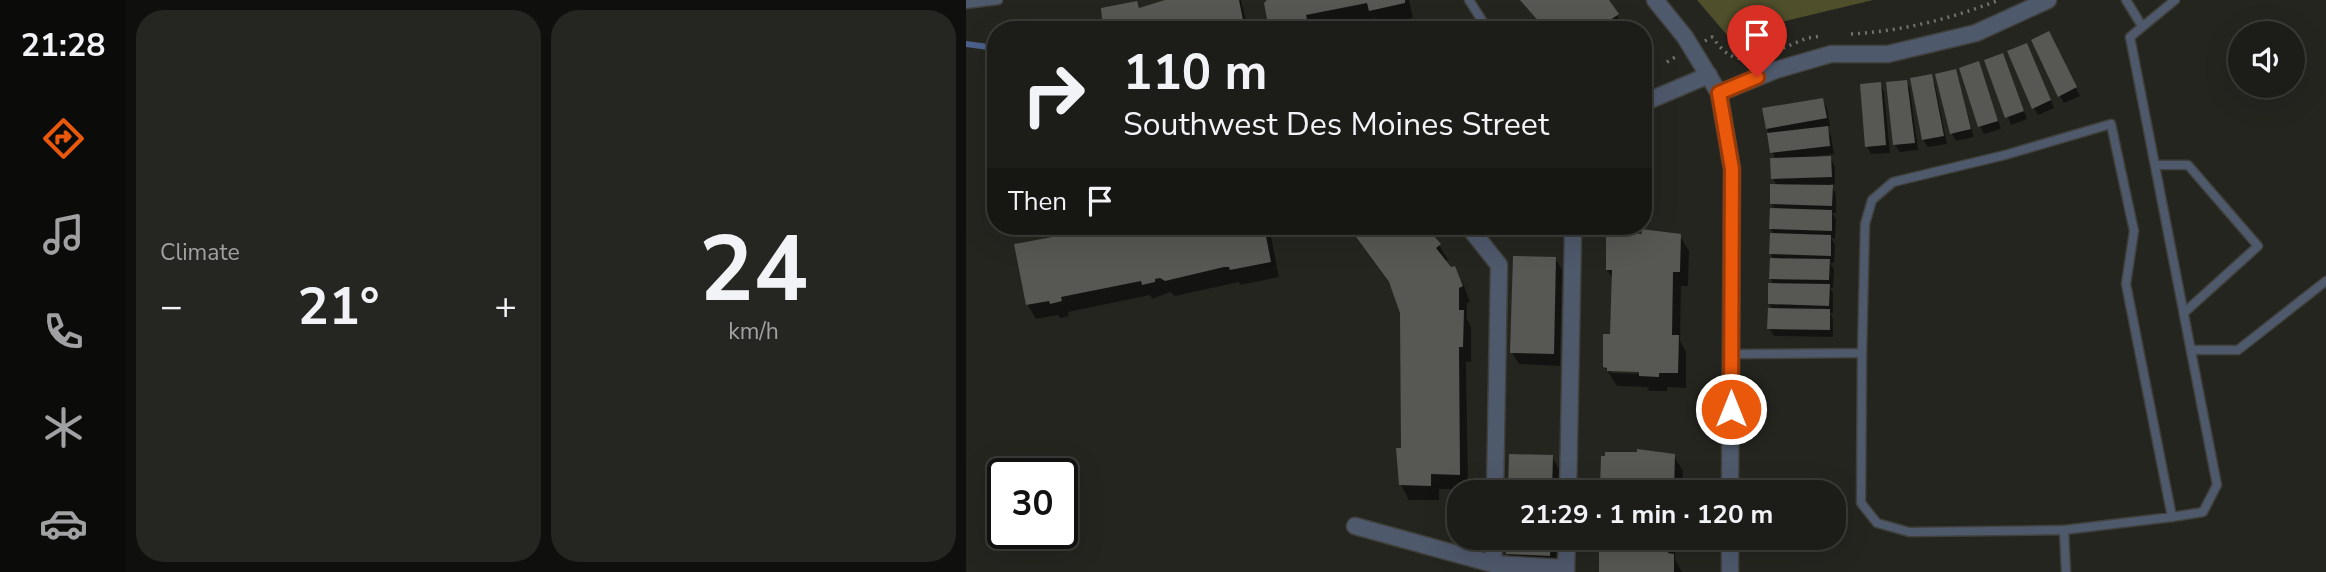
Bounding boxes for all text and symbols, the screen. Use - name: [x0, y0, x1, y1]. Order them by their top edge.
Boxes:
- pin: [1727, 5, 1787, 77]
- icon: arrive: [1738, 16, 1776, 54]
- map controls: [2228, 21, 2305, 98]
- button: sound: [2228, 21, 2305, 98]
- text: 21:28: [21, 24, 105, 67]
- text: 110 m: [1123, 39, 1267, 106]
- icon: right: [1008, 49, 1099, 140]
- text: Southwest Des Moines Street: [1123, 103, 1549, 146]
- icon: directions: [39, 114, 88, 163]
- icon: arrive: [1081, 182, 1119, 220]
- text: Then: [1008, 184, 1067, 219]
- text: 24: [699, 208, 808, 332]
- icon: music: [39, 210, 88, 259]
- text: Climate: [160, 237, 240, 268]
- text: 21°: [297, 271, 380, 342]
- text: −: [160, 281, 183, 332]
- text: +: [494, 281, 517, 332]
- icon: phone: [39, 307, 88, 356]
- text: km/h: [728, 316, 779, 347]
- position arrow: [1694, 372, 1768, 446]
- icon: climate: [39, 403, 88, 452]
- speed limit sign: 30: [987, 458, 1078, 549]
- text: 21:29 · 1 min · 120 m: [1520, 497, 1773, 532]
- icon: car: [39, 499, 88, 548]

